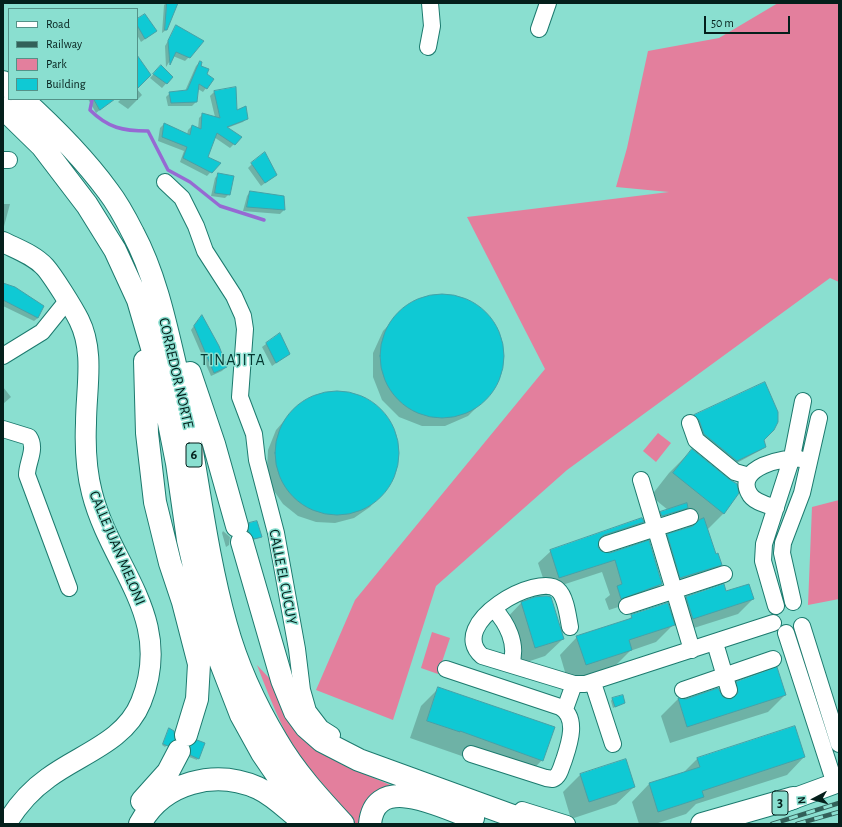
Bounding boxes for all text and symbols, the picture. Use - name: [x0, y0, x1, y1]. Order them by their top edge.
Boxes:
- legend: [8, 8, 138, 100]
- scale bar: [706, 8, 792, 34]
- text: 50 m: [711, 17, 734, 29]
- text: Road: [46, 18, 70, 30]
- text: Railway: [46, 38, 82, 50]
- text: Park: [46, 58, 67, 70]
- text: Building: [46, 78, 86, 90]
- street label: CORREDOR NORTE: [155, 316, 197, 430]
- district label: TINAJITA: [200, 350, 266, 370]
- road number: 6: [186, 443, 202, 467]
- street label: CALLE JUAN MELONI: [85, 488, 149, 608]
- street label: CALLE EL CUCUY: [265, 528, 301, 626]
- north arrow: [794, 779, 834, 819]
- road number: 3: [772, 791, 788, 815]
- text: N: [796, 796, 807, 805]

